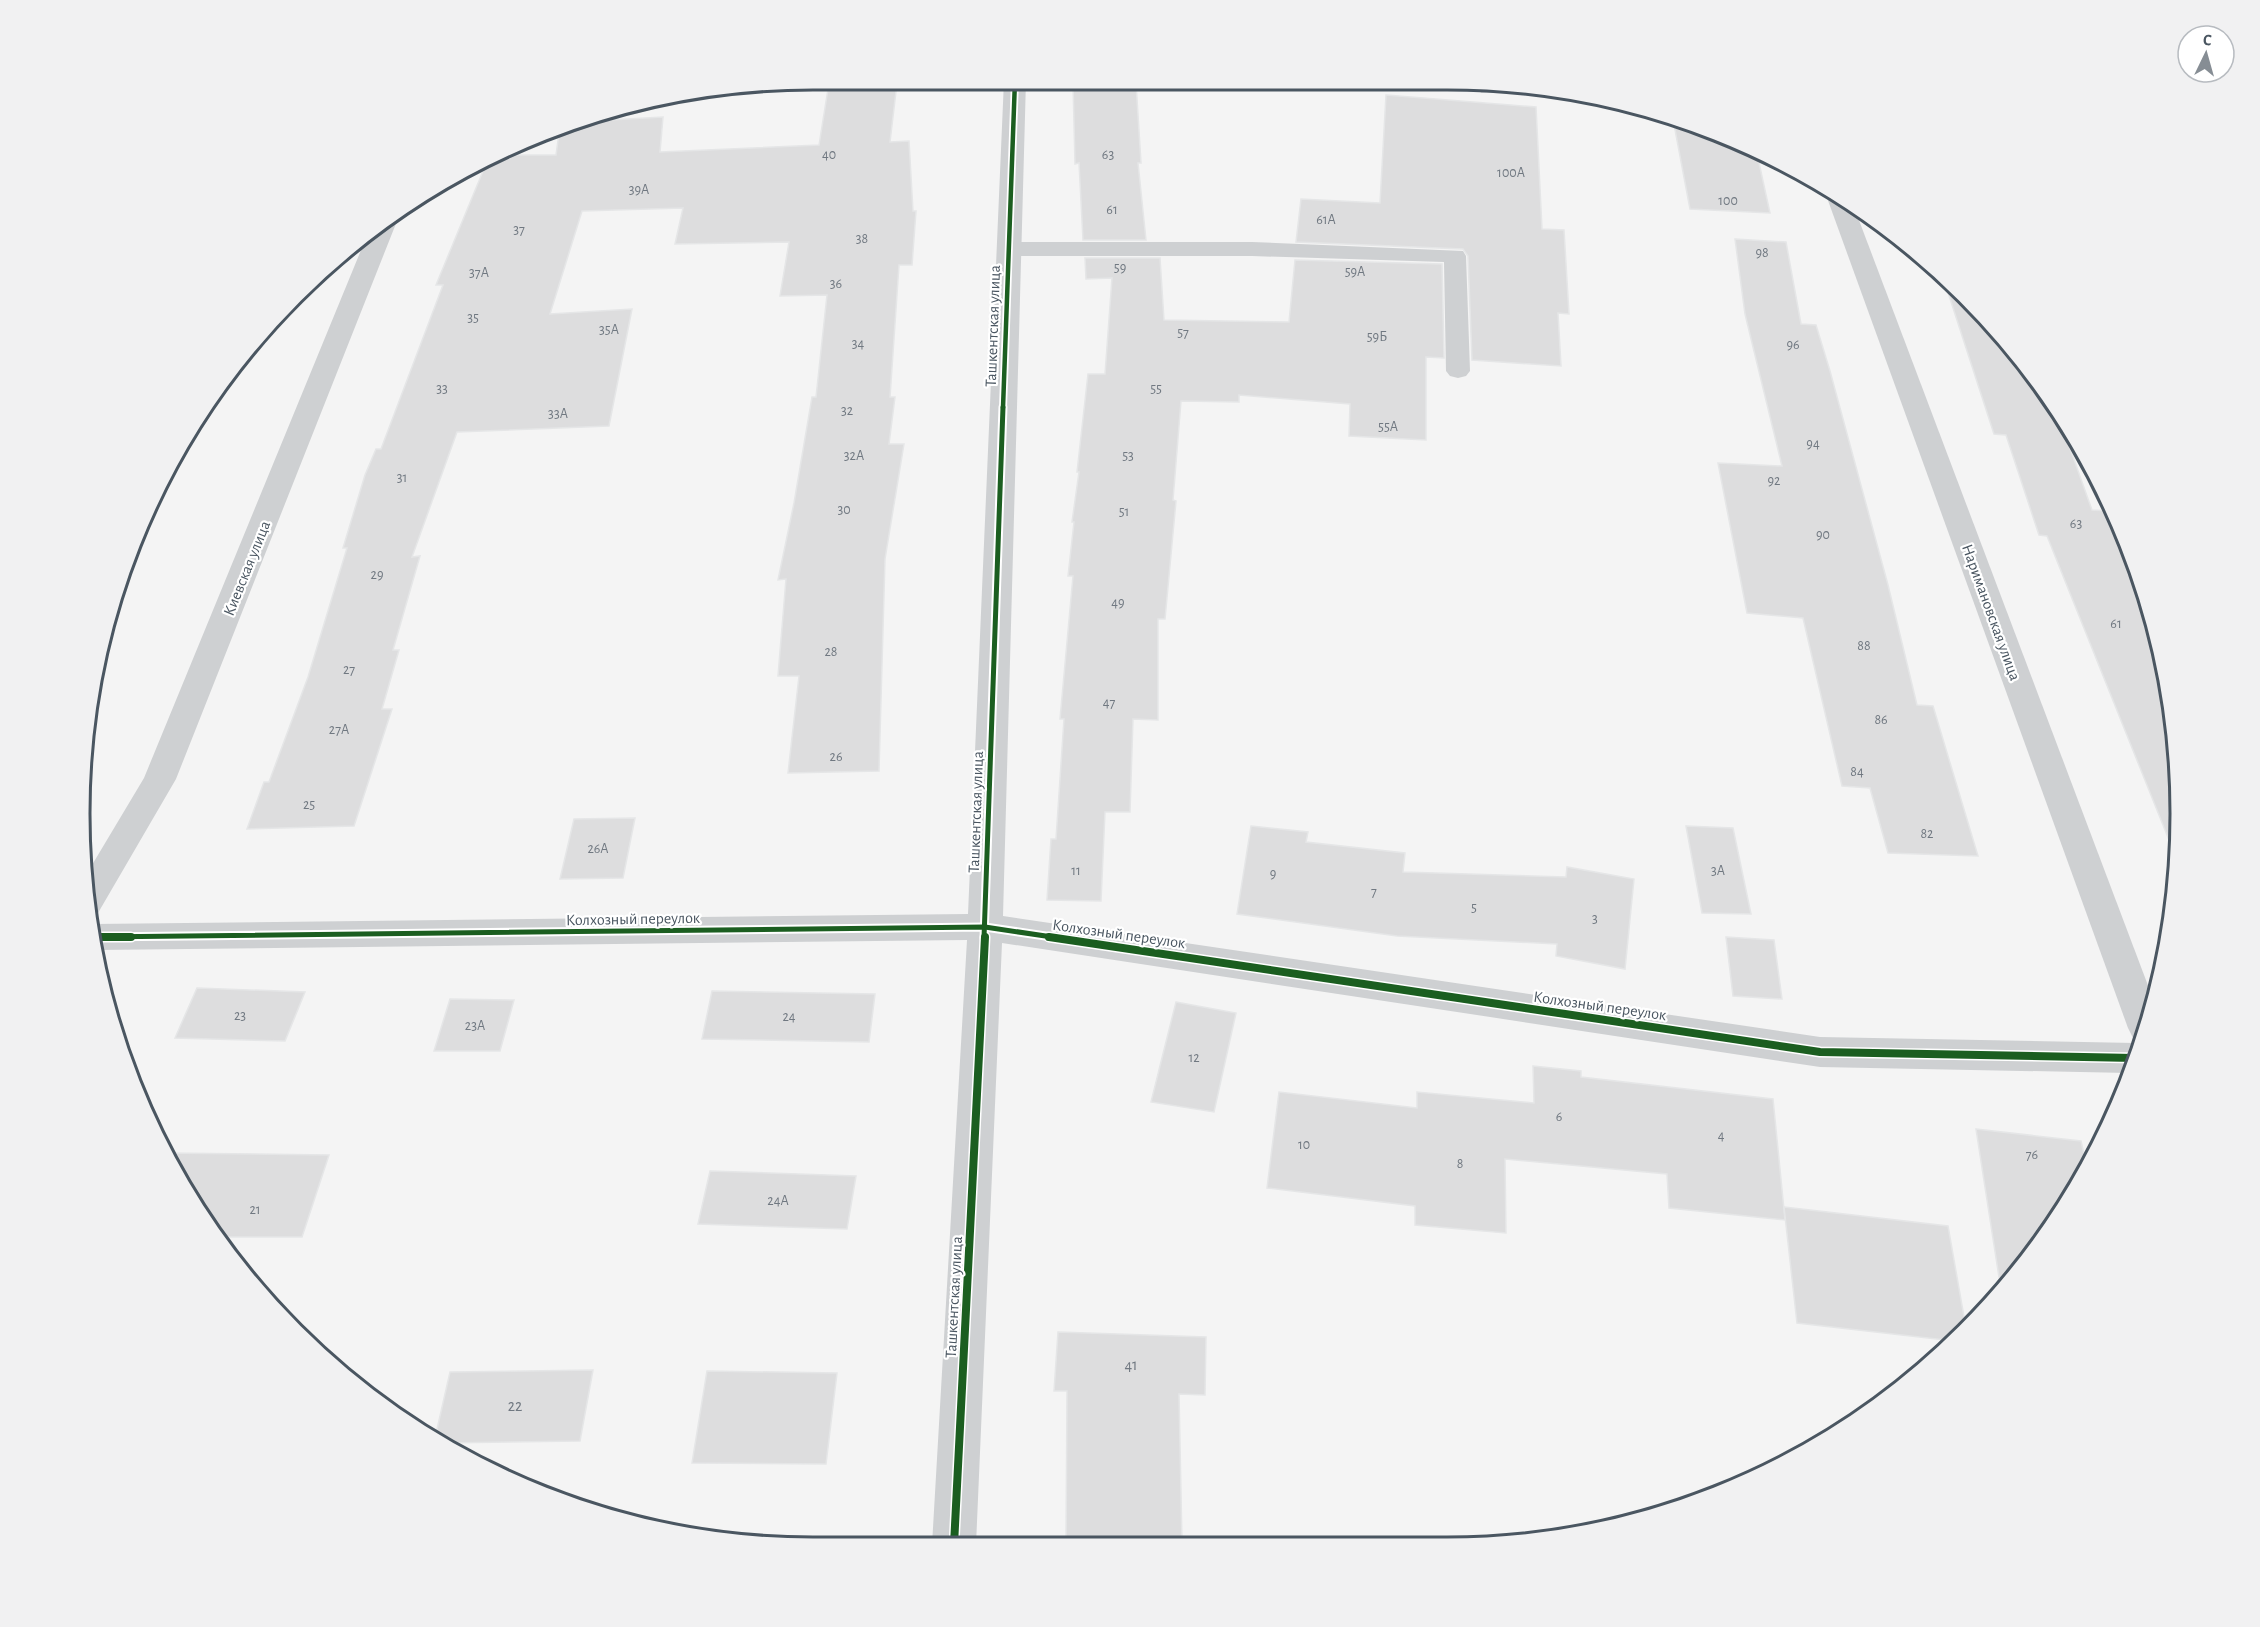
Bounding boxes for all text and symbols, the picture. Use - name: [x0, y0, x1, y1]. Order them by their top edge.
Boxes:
- north arrow: [2176, 24, 2236, 84]
- text: С: [2202, 32, 2212, 48]
- house number: 40: [822, 148, 836, 162]
- house number: 63: [1102, 148, 1114, 162]
- house number: 100А: [1497, 166, 1525, 180]
- house number: 39А: [629, 183, 649, 197]
- house number: 100: [1718, 194, 1738, 208]
- house number: 61: [1106, 203, 1118, 217]
- house number: 61А: [1316, 213, 1336, 227]
- house number: 37: [513, 223, 525, 237]
- house number: 38: [856, 232, 868, 246]
- house number: 98: [1755, 246, 1769, 260]
- house number: 59: [1114, 261, 1126, 275]
- street label: Ташкентская улица: [983, 265, 1004, 387]
- house number: 59А: [1345, 265, 1365, 279]
- house number: 37А: [469, 266, 489, 280]
- house number: 36: [830, 277, 842, 291]
- house number: 35: [467, 311, 479, 325]
- house number: 35А: [599, 323, 619, 337]
- house number: 57: [1177, 326, 1189, 340]
- house number: 59Б: [1367, 330, 1387, 344]
- house number: 34: [852, 337, 865, 351]
- house number: 96: [1786, 338, 1800, 352]
- house number: 33: [436, 382, 448, 396]
- house number: 55: [1150, 382, 1162, 396]
- house number: 32: [841, 404, 853, 418]
- house number: 33А: [548, 407, 568, 421]
- house number: 55А: [1378, 420, 1398, 434]
- house number: 94: [1806, 437, 1820, 451]
- house number: 32А: [844, 449, 864, 463]
- house number: 53: [1122, 449, 1134, 463]
- house number: 31: [397, 471, 407, 485]
- house number: 92: [1768, 474, 1780, 488]
- house number: 30: [837, 503, 851, 517]
- house number: 51: [1119, 505, 1129, 519]
- house number: 63: [2070, 517, 2082, 531]
- street label: Киевская улица: [221, 519, 274, 619]
- house number: 90: [1816, 528, 1830, 542]
- street label: Наримановская улица: [1958, 542, 2023, 683]
- house number: 29: [371, 568, 383, 582]
- house number: 49: [1111, 596, 1125, 610]
- house number: 61: [2110, 617, 2122, 631]
- house number: 88: [1857, 639, 1871, 653]
- house number: 28: [824, 645, 838, 659]
- house number: 27: [343, 663, 355, 677]
- house number: 47: [1103, 696, 1115, 710]
- house number: 86: [1874, 713, 1888, 727]
- house number: 27А: [329, 723, 349, 737]
- house number: 26: [830, 750, 842, 764]
- street label: Ташкентская улица: [966, 751, 987, 873]
- house number: 84: [1850, 765, 1864, 779]
- house number: 25: [303, 798, 315, 812]
- house number: 82: [1920, 827, 1934, 841]
- house number: 26А: [587, 842, 609, 856]
- house number: 11: [1071, 864, 1081, 878]
- house number: 3А: [1711, 864, 1725, 878]
- house number: 9: [1270, 867, 1276, 881]
- house number: 7: [1371, 885, 1377, 899]
- house number: 5: [1471, 901, 1477, 915]
- street label: Колхозный переулок: [566, 910, 701, 929]
- house number: 3: [1592, 912, 1598, 926]
- street label: Колхозный переулок: [1051, 917, 1187, 952]
- street label: Колхозный переулок: [1532, 989, 1668, 1024]
- house number: 23: [234, 1009, 246, 1023]
- house number: 24: [782, 1010, 796, 1024]
- house number: 23А: [465, 1019, 485, 1033]
- house number: 12: [1188, 1051, 1200, 1065]
- house number: 6: [1556, 1110, 1562, 1124]
- house number: 4: [1718, 1129, 1725, 1143]
- house number: 10: [1298, 1138, 1310, 1152]
- house number: 76: [2026, 1148, 2038, 1162]
- house number: 8: [1457, 1157, 1463, 1171]
- house number: 24А: [767, 1194, 789, 1208]
- house number: 21: [249, 1203, 261, 1217]
- street label: Ташкентская улица: [943, 1236, 966, 1358]
- house number: 41: [1124, 1357, 1138, 1373]
- house number: 22: [508, 1398, 522, 1414]

